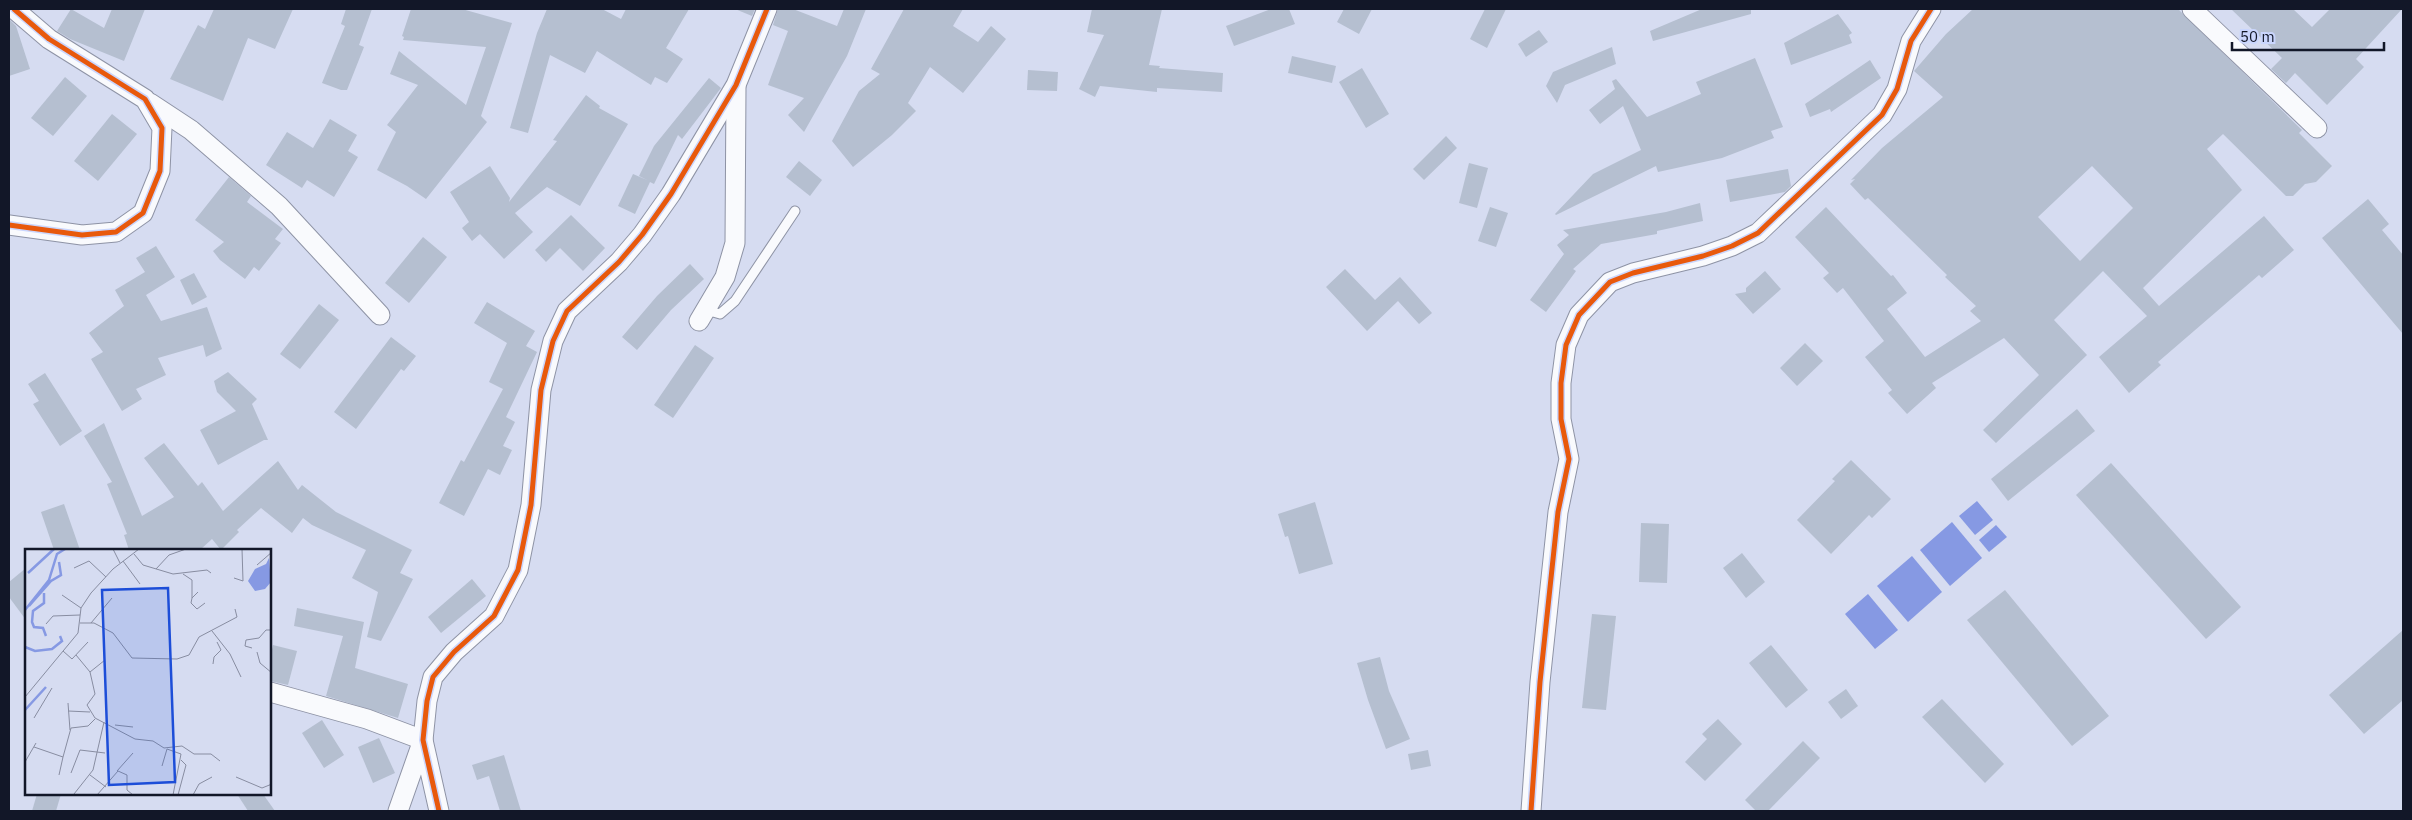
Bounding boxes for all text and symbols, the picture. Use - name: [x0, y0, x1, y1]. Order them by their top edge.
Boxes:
- scale bar: [2232, 20, 2384, 52]
- text: 50 m: [2240, 27, 2275, 46]
- inset map: [25, 549, 271, 795]

